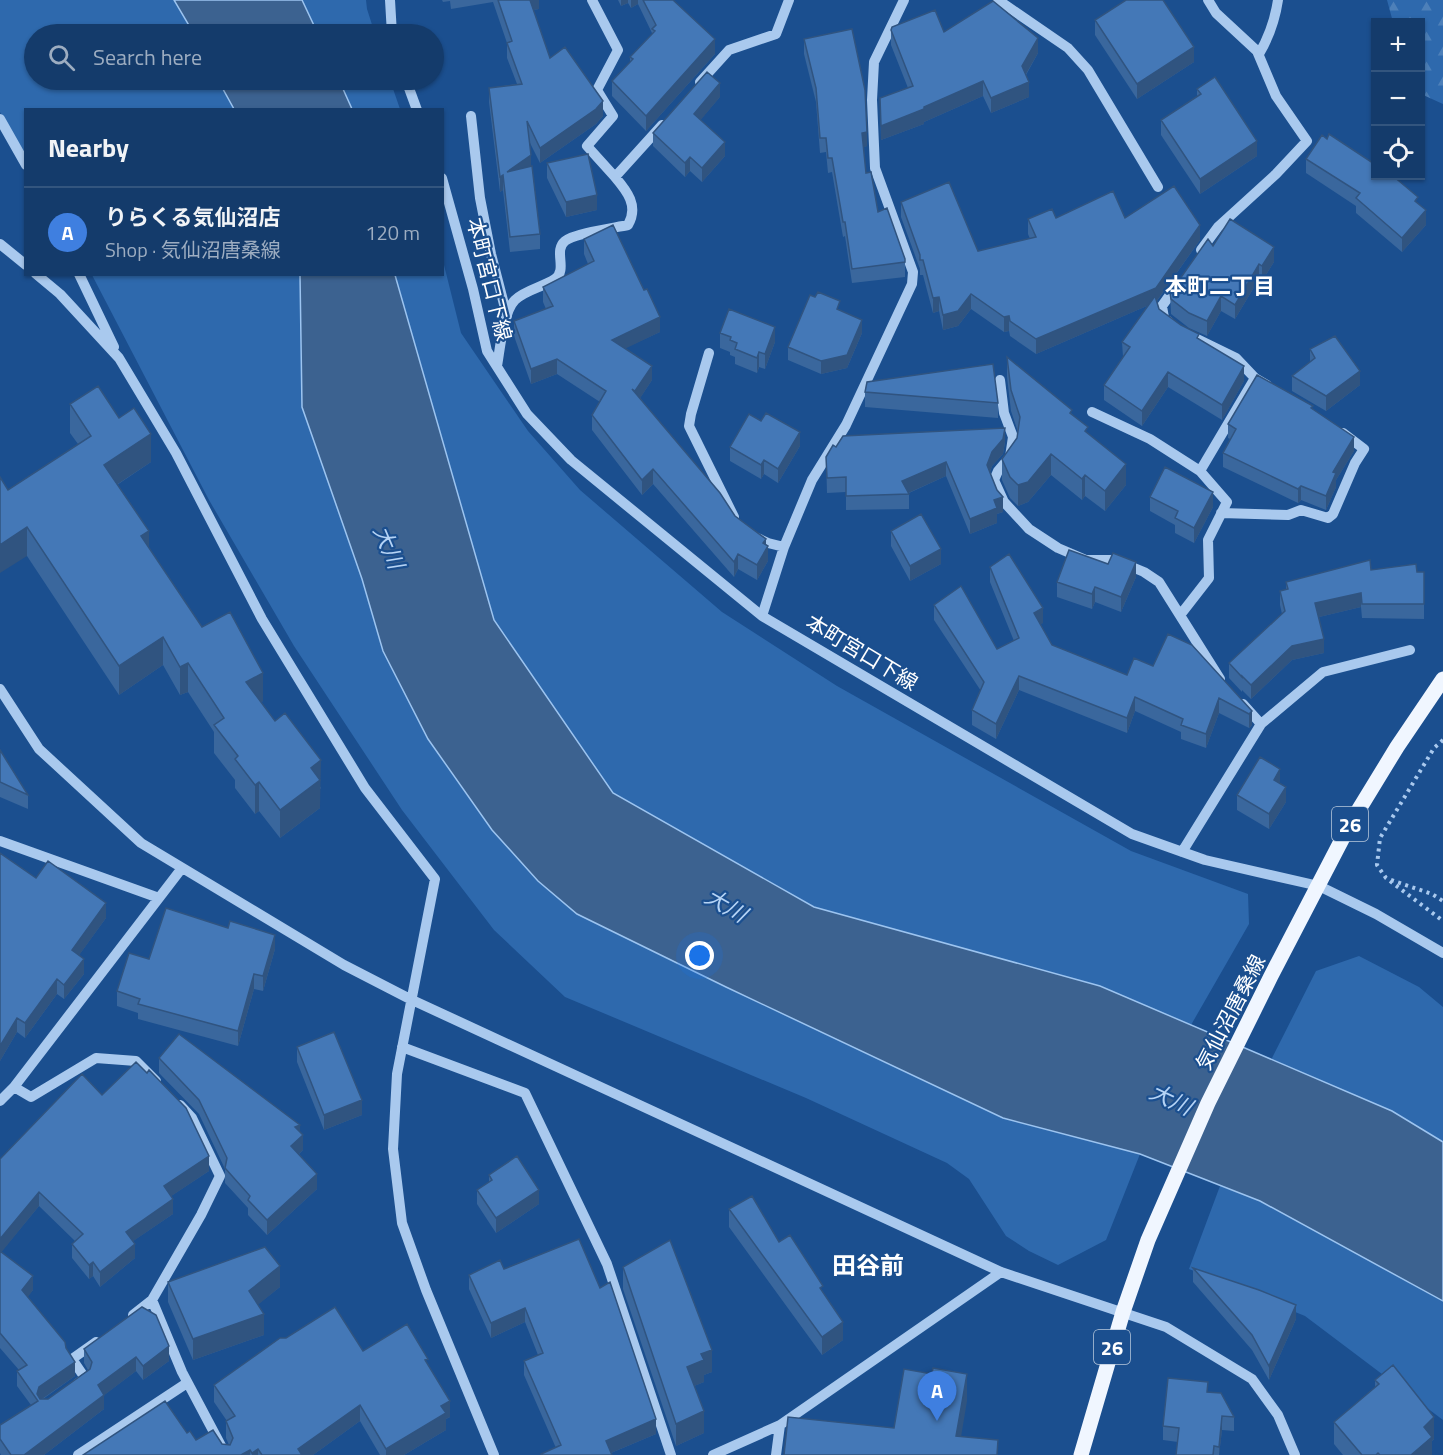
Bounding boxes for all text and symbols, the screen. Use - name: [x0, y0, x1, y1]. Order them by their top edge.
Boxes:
- map controls: [1371, 18, 1425, 180]
- button: +: [1371, 18, 1425, 72]
- search box: [24, 24, 444, 90]
- text: Search here: [93, 40, 202, 74]
- icon: search: [45, 41, 78, 74]
- button: −: [1371, 72, 1425, 126]
- button: locate: [1371, 126, 1425, 180]
- text: Nearby: [48, 128, 129, 167]
- text: りらくる気仙沼店: [105, 200, 281, 234]
- street label: 本町宮口下線: [459, 214, 521, 344]
- text: A: [61, 217, 74, 248]
- text: 120 m: [365, 217, 420, 248]
- text: Shop · 気仙沼唐桑線: [105, 234, 281, 265]
- district label: 本町二丁目: [1165, 269, 1275, 303]
- water label: 大川: [365, 520, 414, 576]
- street label: 本町宮口下線: [800, 606, 924, 698]
- road number: 26: [1332, 807, 1368, 841]
- water label: 大川: [698, 879, 755, 932]
- your location: [685, 941, 714, 970]
- street label: 気仙沼唐桑線: [1187, 949, 1273, 1075]
- water label: 大川: [1144, 1074, 1200, 1125]
- district label: 田谷前: [832, 1247, 904, 1283]
- road number: 26: [1094, 1330, 1130, 1364]
- pin: A: [918, 1372, 956, 1421]

